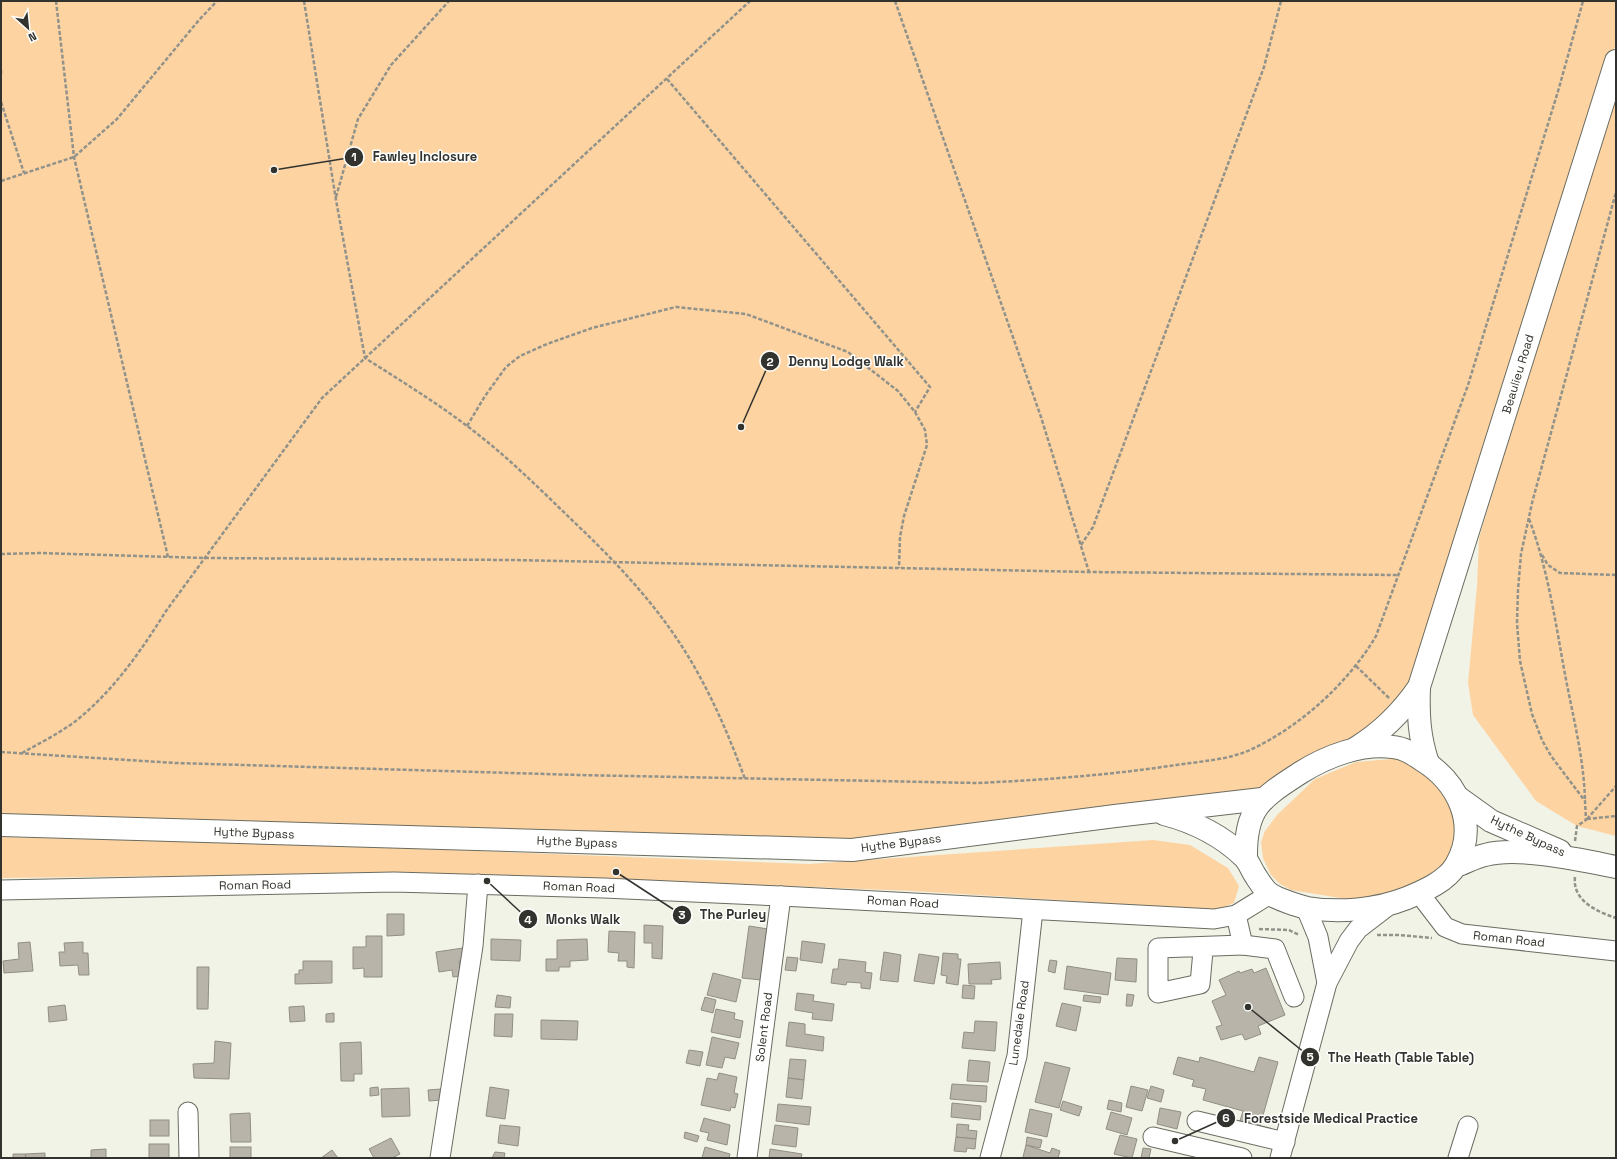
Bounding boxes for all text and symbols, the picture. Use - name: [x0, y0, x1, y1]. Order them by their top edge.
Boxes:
- north arrow: [8, 8, 48, 48]
- text: N: [26, 29, 39, 45]
- callout: Fawley Inclosure: [344, 144, 485, 169]
- text: Fawley Inclosure: [373, 148, 477, 165]
- text: 1: [351, 149, 357, 165]
- street label: Beaulieu Road: [1498, 332, 1538, 416]
- callout: Denny Lodge Walk: [760, 349, 912, 374]
- text: Denny Lodge Walk: [788, 353, 904, 370]
- text: 2: [766, 354, 774, 370]
- street label: Hythe Bypass: [1488, 812, 1568, 860]
- street label: Hythe Bypass: [213, 824, 295, 842]
- street label: Hythe Bypass: [860, 830, 942, 856]
- street label: Hythe Bypass: [536, 833, 618, 851]
- street label: Roman Road: [219, 876, 291, 894]
- street label: Roman Road: [543, 878, 615, 896]
- street label: Roman Road: [867, 892, 939, 912]
- callout: The Purley: [672, 902, 774, 927]
- text: The Purley: [700, 906, 766, 923]
- callout: Monks Walk: [518, 907, 629, 932]
- text: 3: [678, 907, 686, 923]
- text: Monks Walk: [546, 911, 621, 928]
- text: 4: [524, 912, 532, 928]
- street label: Roman Road: [1472, 927, 1546, 951]
- street label: Lunedale Road: [1005, 980, 1033, 1066]
- street label: Solent Road: [752, 991, 776, 1063]
- callout: The Heath (Table Table): [1300, 1045, 1482, 1070]
- text: 5: [1306, 1049, 1314, 1065]
- text: The Heath (Table Table): [1328, 1049, 1474, 1066]
- callout: Forestside Medical Practice: [1216, 1105, 1426, 1130]
- text: 6: [1222, 1110, 1230, 1126]
- text: Forestside Medical Practice: [1244, 1110, 1418, 1127]

